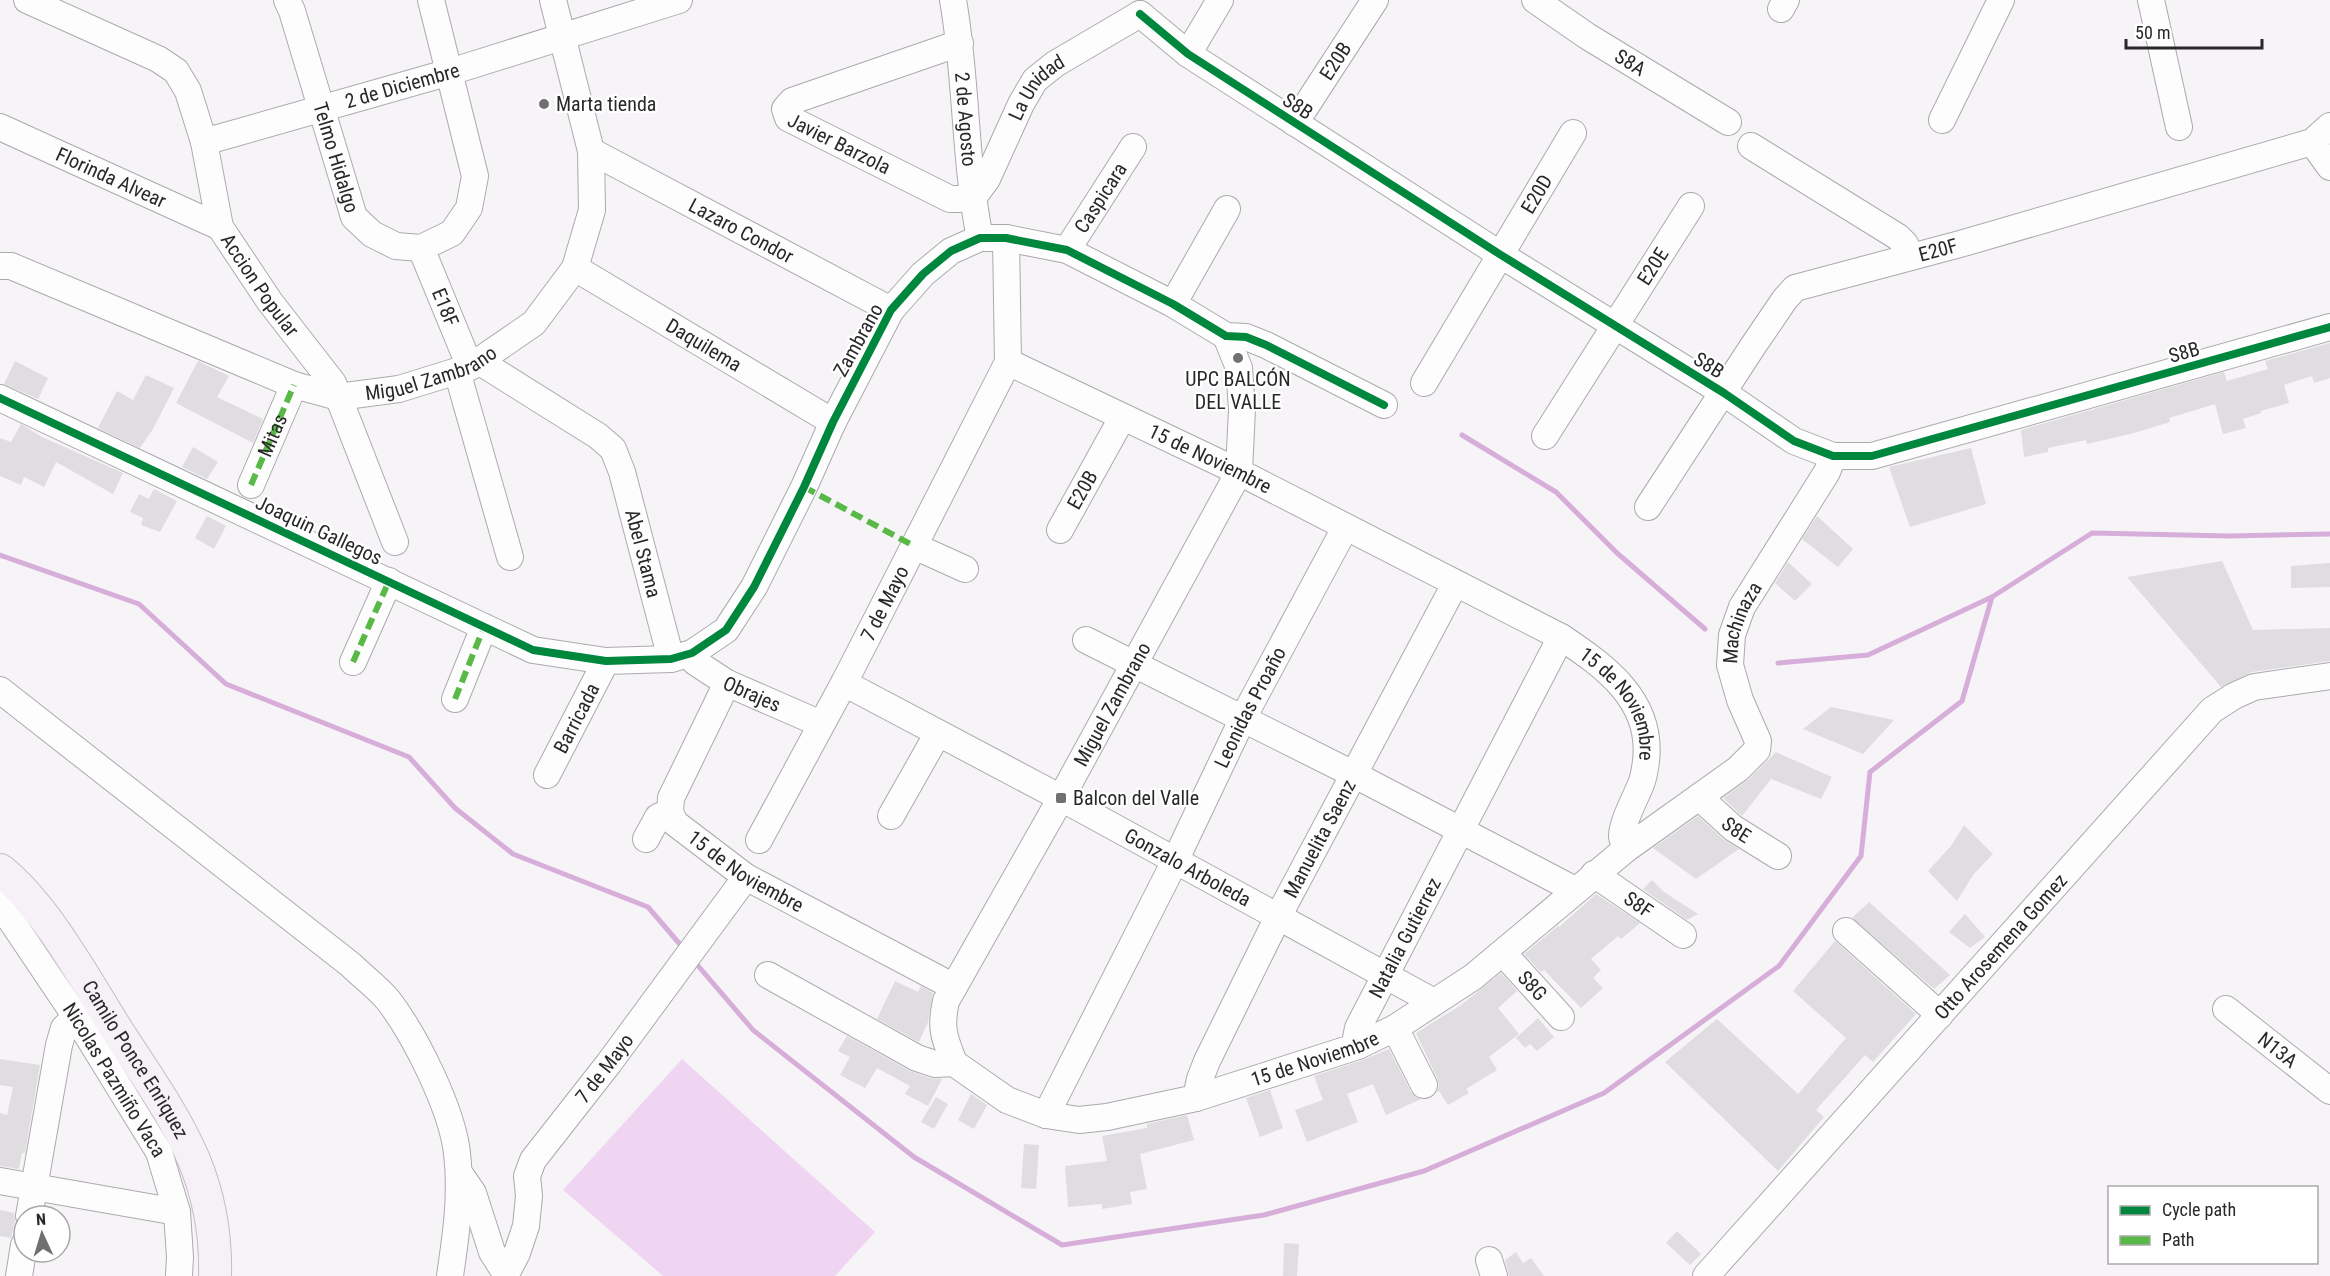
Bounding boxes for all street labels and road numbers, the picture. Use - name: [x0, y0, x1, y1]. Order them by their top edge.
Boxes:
- street label: E20B: [1314, 37, 1356, 85]
- street label: S8A: [1611, 44, 1651, 81]
- street label: La Unidad: [1003, 49, 1069, 124]
- street label: 2 de Diciembre: [342, 58, 462, 113]
- street label: 2 de Agosto: [950, 71, 982, 168]
- street label: S8B: [1278, 87, 1318, 125]
- street label: Telmo Hidalgo: [308, 99, 364, 216]
- street label: Javier Barzola: [784, 108, 894, 179]
- street label: Florinda Alvear: [52, 142, 170, 213]
- street label: Caspicara: [1069, 158, 1132, 237]
- street label: E20D: [1516, 170, 1557, 218]
- street label: Lazaro Condor: [685, 193, 798, 268]
- street label: Accion Popular: [216, 229, 304, 341]
- street label: E20F: [1916, 233, 1960, 267]
- street label: E20E: [1632, 243, 1674, 289]
- street label: E18F: [427, 284, 464, 330]
- street label: Zambrano: [828, 299, 888, 381]
- street label: Daquilema: [662, 313, 746, 377]
- street label: S8B: [2166, 336, 2202, 368]
- street label: Miguel Zambrano: [364, 340, 501, 405]
- street label: S8B: [1689, 347, 1729, 383]
- street label: Mitas: [253, 410, 292, 461]
- street label: 15 de Noviembre: [1145, 419, 1275, 499]
- street label: E20B: [1062, 466, 1103, 513]
- street label: Joaquin Gallegos: [252, 490, 386, 570]
- street label: Abel Stama: [620, 507, 666, 600]
- street label: 7 de Mayo: [856, 562, 914, 645]
- street label: Machinaza: [1718, 577, 1767, 664]
- street label: Miguel Zambrano: [1069, 638, 1156, 771]
- street label: 15 de Noviembre: [1575, 642, 1659, 761]
- street label: Leonidas Proaño: [1209, 643, 1291, 772]
- street label: Obrajes: [720, 671, 784, 717]
- street label: Barricada: [548, 679, 604, 757]
- street label: Manuelita Saenz: [1278, 775, 1361, 902]
- street label: S8E: [1717, 812, 1756, 848]
- street label: Gonzalo Arboleda: [1120, 823, 1255, 911]
- street label: 15 de Noviembre: [683, 825, 808, 917]
- street label: Otto Arosemena Gomez: [1929, 869, 2072, 1024]
- street label: Natalia Gutierrez: [1364, 874, 1446, 1002]
- street label: S8F: [1619, 886, 1658, 923]
- street label: S8G: [1513, 966, 1552, 1006]
- street label: Camilo Ponce Enrìquez: [77, 976, 194, 1143]
- street label: Nicolas Pazmiño Vaca: [58, 998, 171, 1161]
- street label: 15 de Noviembre: [1248, 1026, 1383, 1092]
- street label: N13A: [2253, 1027, 2303, 1073]
- street label: 7 de Mayo: [570, 1029, 639, 1108]

